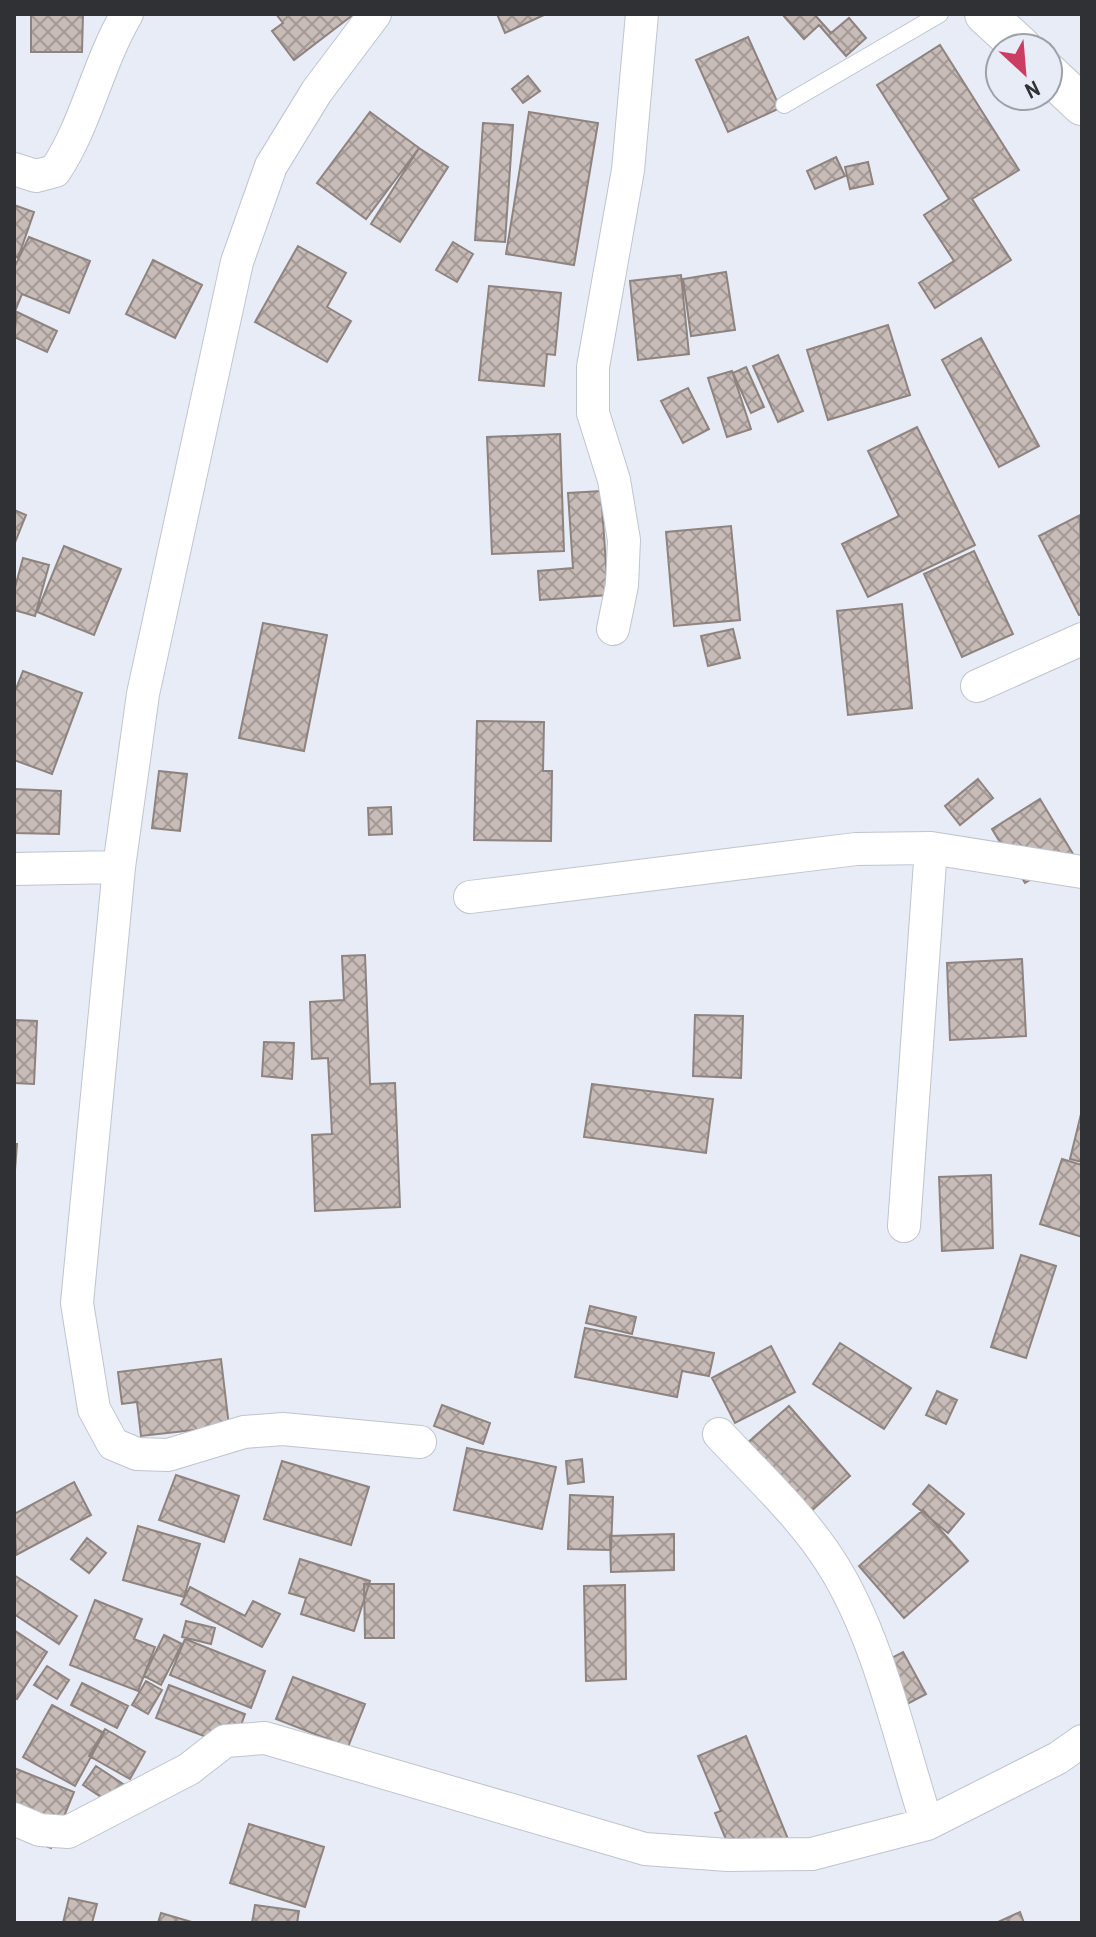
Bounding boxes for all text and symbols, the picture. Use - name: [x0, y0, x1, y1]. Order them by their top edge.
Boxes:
- north arrow: [984, 32, 1064, 112]
- text: N: [1020, 74, 1045, 106]

